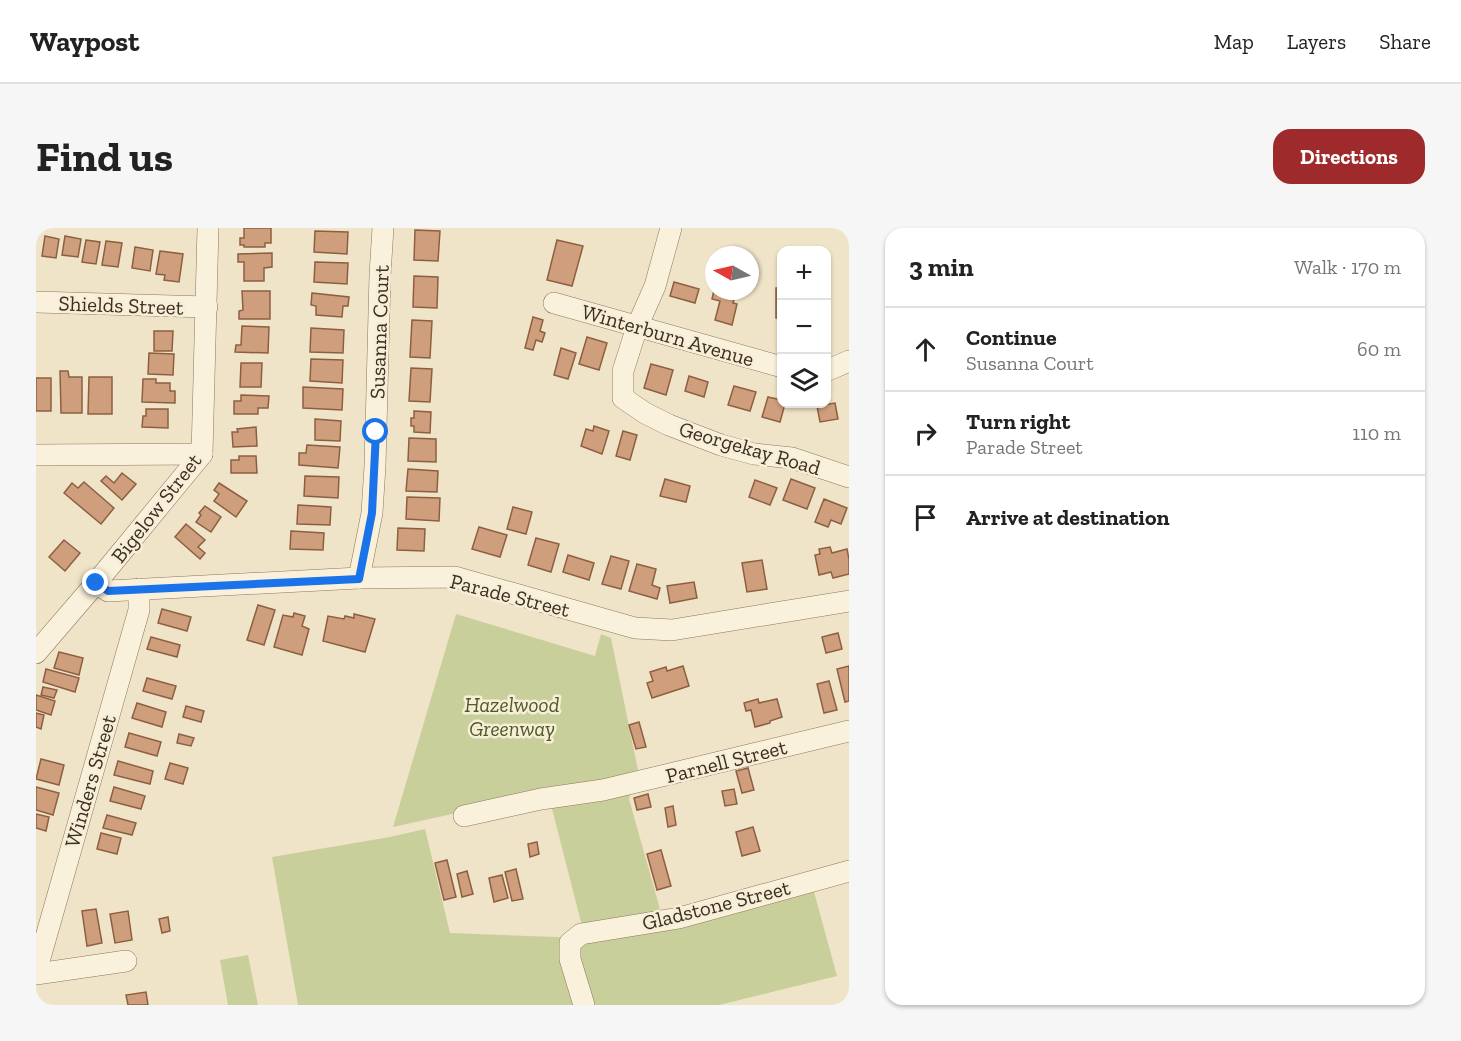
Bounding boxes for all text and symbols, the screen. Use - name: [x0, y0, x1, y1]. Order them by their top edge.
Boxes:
- text: Waypost: [30, 25, 139, 58]
- text: Map: [1214, 29, 1254, 54]
- text: Layers: [1287, 29, 1346, 54]
- text: Share: [1379, 29, 1431, 54]
- button: Directions: [1273, 129, 1425, 184]
- text: Find us: [36, 131, 173, 182]
- north arrow: [705, 246, 759, 300]
- map controls: [777, 246, 831, 408]
- button: +: [777, 246, 831, 300]
- text: 3 min: [909, 251, 974, 283]
- text: Walk · 170 m: [1294, 255, 1401, 279]
- street label: Susanna Court: [364, 264, 394, 399]
- street label: Shields Street: [58, 290, 184, 320]
- street label: Winterburn Avenue: [579, 298, 757, 372]
- button: −: [777, 300, 831, 354]
- text: Continue: [966, 324, 1057, 351]
- icon: ahead: [909, 333, 942, 366]
- text: 60 m: [1357, 337, 1401, 361]
- text: Susanna Court: [966, 351, 1094, 375]
- button: layers: [777, 354, 831, 408]
- text: Turn right: [966, 408, 1070, 435]
- street label: Georgekay Road: [676, 416, 824, 480]
- icon: right: [909, 417, 942, 450]
- route start: [362, 418, 388, 444]
- text: 110 m: [1352, 421, 1401, 445]
- text: Parade Street: [966, 435, 1083, 459]
- street label: Bigelow Street: [106, 448, 207, 568]
- icon: arrive: [909, 501, 942, 534]
- text: Arrive at destination: [966, 504, 1169, 531]
- street label: Parade Street: [448, 568, 573, 622]
- route end: [82, 569, 108, 595]
- park label: Hazelwood Greenway: [465, 692, 560, 741]
- street label: Winders Street: [59, 712, 121, 850]
- street label: Parnell Street: [663, 734, 789, 788]
- street label: Gladstone Street: [639, 874, 793, 935]

